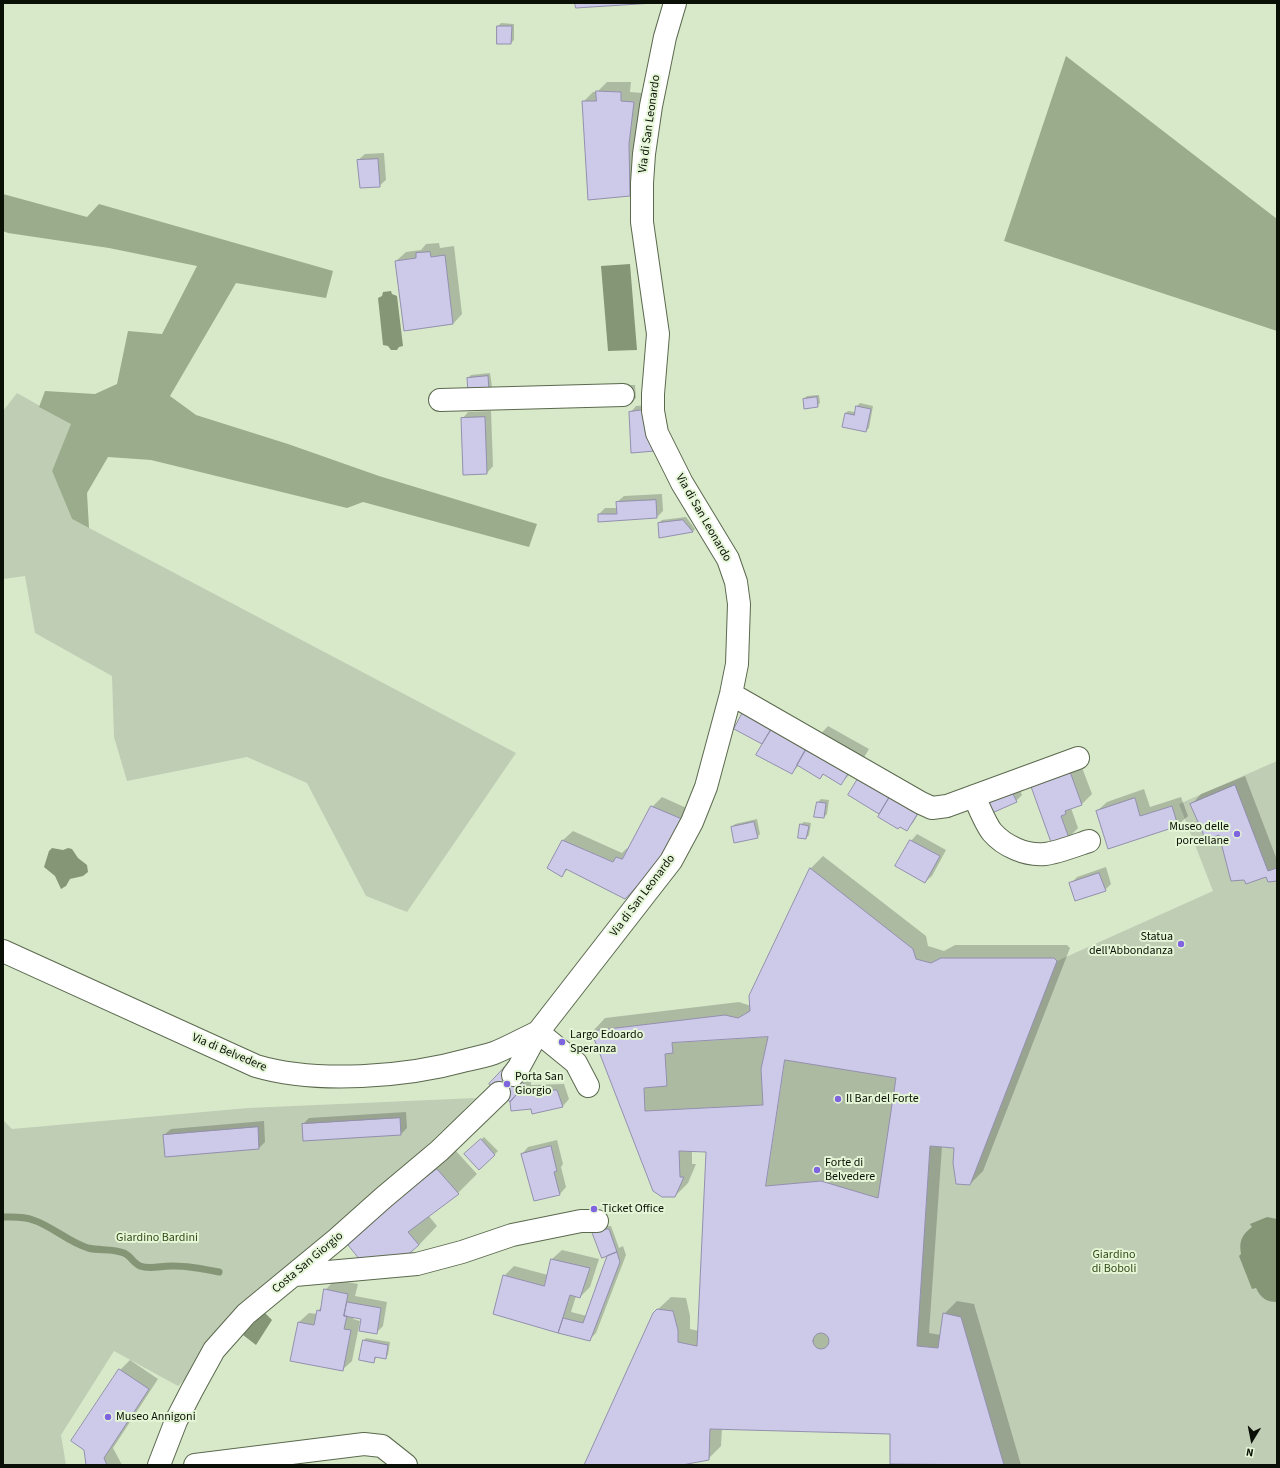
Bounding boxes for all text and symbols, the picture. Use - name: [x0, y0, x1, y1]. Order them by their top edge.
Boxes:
- street label: Via di San Leonardo: [636, 74, 664, 174]
- street label: Via di San Leonardo: [672, 472, 734, 564]
- place label: Museo delle porcellane: [1169, 820, 1229, 848]
- marker: Museo delle porcellane: [1232, 829, 1242, 839]
- street label: Via di San Leonardo: [607, 852, 679, 940]
- place label: Statua dell'Abbondanza: [1089, 930, 1173, 958]
- marker: Statua dell'Abbondanza: [1176, 939, 1186, 949]
- place label: Largo Edoardo Speranza: [570, 1028, 643, 1056]
- street label: Via di Belvedere: [189, 1031, 269, 1075]
- marker: Largo Edoardo Speranza: [557, 1037, 567, 1047]
- place label: Porta San Giorgio: [515, 1070, 563, 1098]
- marker: Porta San Giorgio: [502, 1079, 512, 1089]
- place label: Il Bar del Forte: [846, 1092, 919, 1106]
- marker: Il Bar del Forte: [833, 1094, 843, 1104]
- place label: Forte di Belvedere: [825, 1156, 875, 1184]
- marker: Forte di Belvedere: [812, 1165, 822, 1175]
- place label: Ticket Office: [602, 1202, 664, 1216]
- marker: Ticket Office: [589, 1204, 599, 1214]
- street label: Costa San Giorgio: [270, 1229, 346, 1297]
- park label: Giardino Bardini: [116, 1231, 198, 1245]
- park label: Giardino di Boboli: [1092, 1248, 1136, 1276]
- place label: Museo Annigoni: [116, 1410, 196, 1424]
- marker: Museo Annigoni: [103, 1412, 113, 1422]
- north arrow: [1232, 1420, 1272, 1460]
- text: N: [1245, 1444, 1255, 1460]

